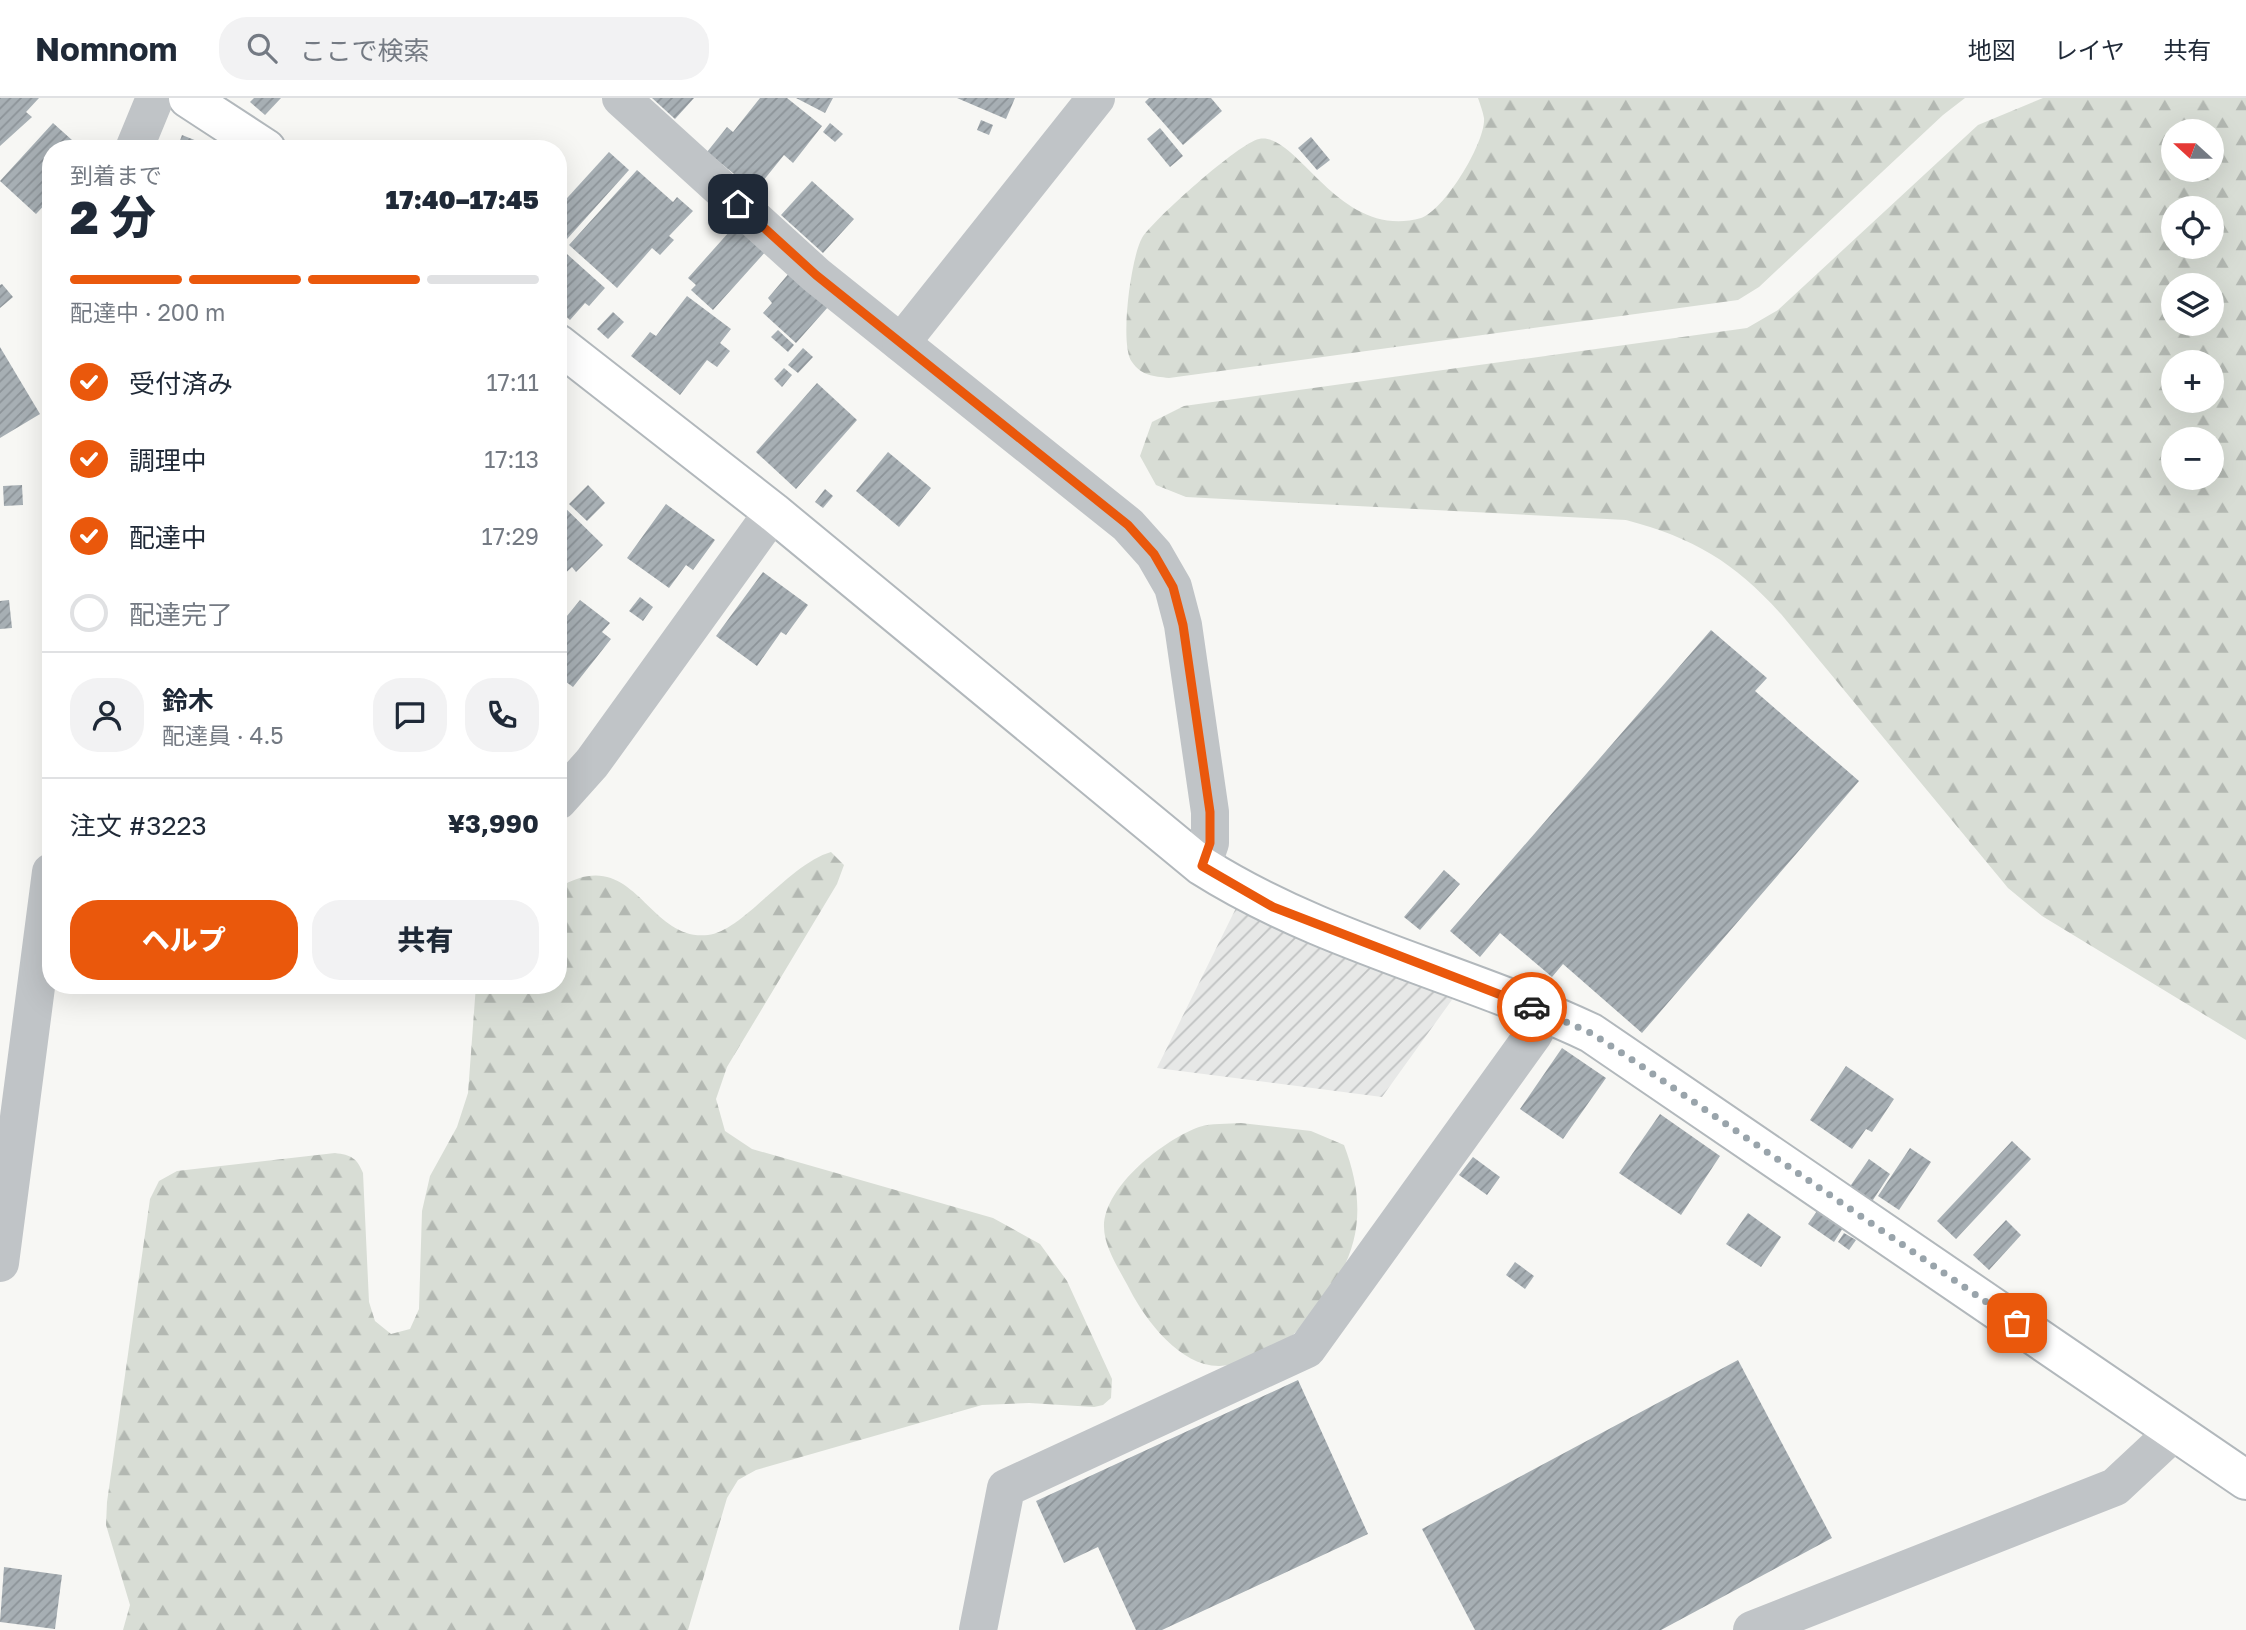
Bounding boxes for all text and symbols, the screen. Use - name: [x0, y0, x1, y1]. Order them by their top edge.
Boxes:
- search box: [219, 17, 709, 80]
- text: Nomnom: [35, 29, 177, 68]
- icon: search: [243, 29, 281, 67]
- text: ここで検索: [299, 35, 429, 66]
- text: 地図: [1968, 35, 2016, 64]
- text: レイヤ: [2054, 35, 2125, 64]
- text: 共有: [2163, 35, 2211, 64]
- north arrow: [2161, 119, 2224, 182]
- map controls: [2161, 119, 2224, 490]
- text: 到着まで: [70, 161, 162, 189]
- pin: [708, 174, 768, 234]
- text: 17:40–17:45: [385, 184, 539, 215]
- icon: home: [719, 185, 757, 223]
- text: 2 分: [70, 189, 156, 244]
- button: locate: [2161, 196, 2224, 259]
- button: layers: [2161, 273, 2224, 336]
- text: 配達中 · 200 m: [70, 298, 225, 326]
- button: +: [2161, 350, 2224, 413]
- icon: check: [70, 363, 108, 401]
- text: 受付済み: [129, 368, 233, 399]
- text: 17:11: [486, 368, 539, 396]
- button: −: [2161, 427, 2224, 490]
- icon: check: [70, 440, 108, 478]
- text: 調理中: [129, 445, 207, 476]
- text: 17:13: [484, 445, 539, 473]
- icon: check: [70, 517, 108, 555]
- text: 配達中: [129, 522, 207, 553]
- text: 17:29: [482, 522, 539, 550]
- text: 配達完了: [129, 599, 233, 630]
- button: person: [70, 678, 144, 752]
- button: chat: [373, 678, 447, 752]
- button: phone: [465, 678, 539, 752]
- text: 鈴木: [162, 685, 214, 716]
- text: 配達員 · 4.5: [162, 721, 284, 749]
- text: ¥3,990: [448, 808, 539, 839]
- text: 注文 #3223: [70, 810, 207, 841]
- button: ヘルプ: [70, 900, 298, 980]
- button: 共有: [312, 900, 539, 980]
- courier: [1497, 972, 1567, 1042]
- icon: car: [1513, 988, 1551, 1026]
- pin: [1987, 1293, 2047, 1353]
- icon: bag: [1998, 1304, 2036, 1342]

